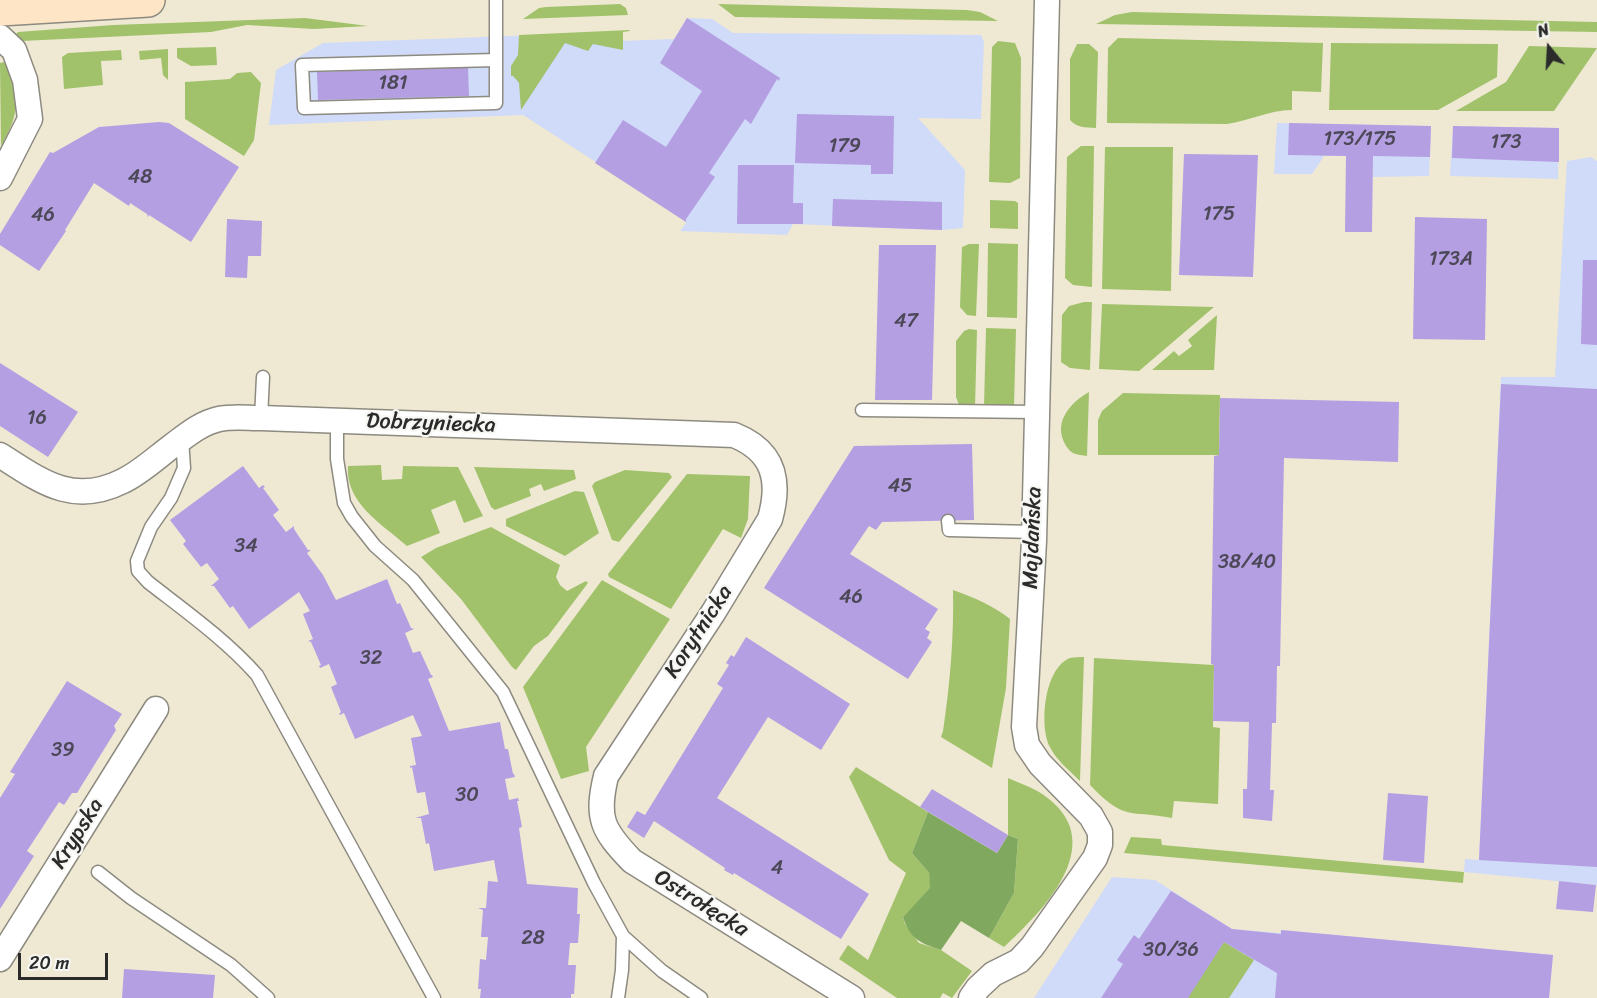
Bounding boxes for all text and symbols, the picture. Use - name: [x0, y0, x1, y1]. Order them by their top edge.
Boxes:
- text: N: [1534, 15, 1553, 46]
- north arrow: [1519, 18, 1579, 78]
- house number: 181: [378, 72, 408, 96]
- house number: 173/175: [1323, 128, 1397, 152]
- house number: 173: [1491, 131, 1521, 155]
- house number: 179: [829, 135, 861, 159]
- house number: 48: [128, 166, 152, 190]
- house number: 175: [1203, 203, 1235, 227]
- house number: 46: [31, 204, 55, 228]
- house number: 173A: [1429, 248, 1473, 272]
- house number: 47: [894, 310, 918, 334]
- house number: 16: [27, 407, 47, 431]
- street label: Dobrzyniecka: [366, 409, 496, 439]
- house number: 45: [888, 475, 912, 499]
- street label: Majdańska: [1018, 486, 1048, 590]
- house number: 34: [234, 535, 258, 559]
- house number: 38/40: [1218, 551, 1276, 575]
- street label: Korytnicka: [659, 581, 739, 683]
- house number: 46: [839, 586, 863, 610]
- house number: 32: [360, 647, 382, 671]
- house number: 39: [51, 739, 75, 763]
- house number: 30: [455, 784, 479, 808]
- street label: Krypska: [46, 794, 110, 874]
- house number: 4: [771, 857, 783, 881]
- street label: Ostrołęcka: [649, 865, 753, 943]
- house number: 28: [521, 927, 545, 951]
- house number: 30/36: [1143, 939, 1199, 963]
- scale bar: [21, 941, 111, 979]
- text: 20 m: [29, 947, 69, 979]

